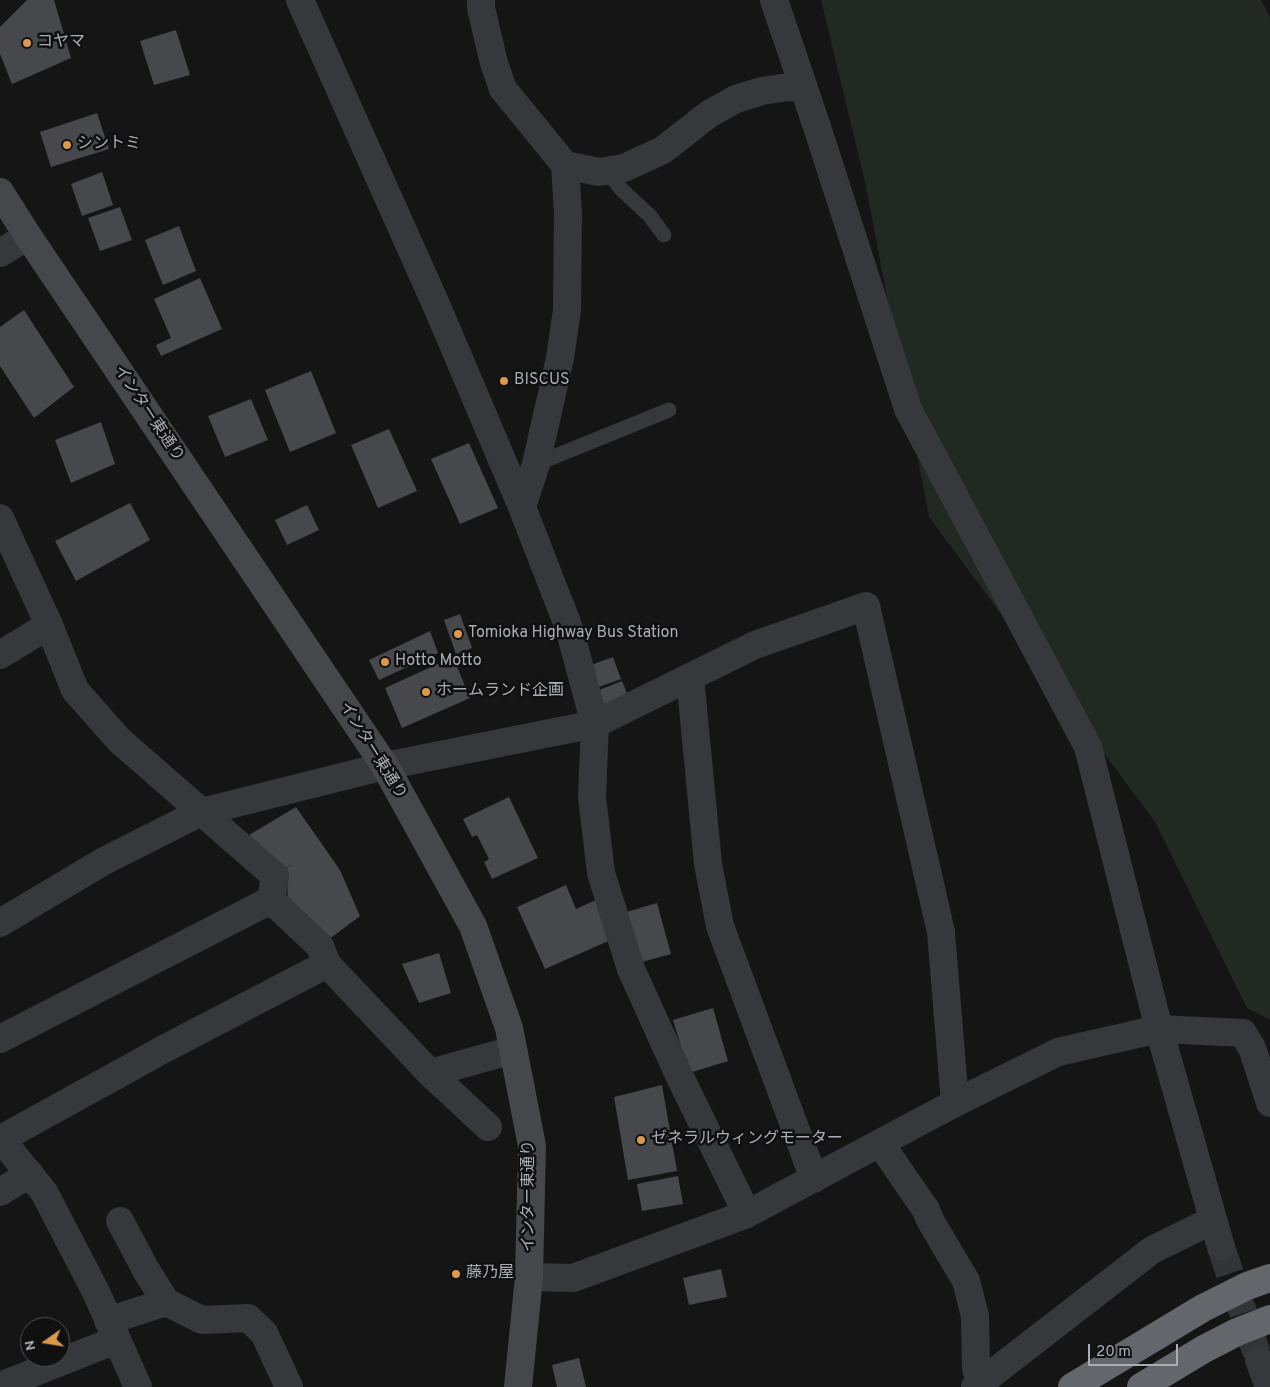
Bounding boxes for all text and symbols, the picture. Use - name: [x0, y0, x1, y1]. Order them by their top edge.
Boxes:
- place label: コヤマ: [37, 33, 85, 53]
- marker: コヤマ: [21, 37, 33, 49]
- place label: シントミ: [77, 135, 141, 155]
- marker: シントミ: [61, 139, 73, 151]
- street label: インター東通り: [109, 362, 187, 466]
- place label: BISCUS: [514, 371, 569, 391]
- marker: BISCUS: [498, 375, 510, 387]
- place label: Tomioka Highway Bus Station: [468, 624, 678, 644]
- marker: Tomioka Highway Bus Station: [452, 628, 464, 640]
- place label: Hotto Motto: [395, 652, 482, 672]
- marker: Hotto Motto: [379, 656, 391, 668]
- place label: ホームランド企画: [436, 682, 564, 702]
- marker: ホームランド企画: [420, 686, 432, 698]
- street label: インター東通り: [334, 698, 410, 804]
- place label: ゼネラルウィングモーター: [651, 1130, 843, 1150]
- marker: ゼネラルウィングモーター: [635, 1134, 647, 1146]
- street label: インター東通り: [520, 1140, 540, 1252]
- place label: 藤乃屋: [466, 1264, 514, 1284]
- marker: 藤乃屋: [450, 1268, 462, 1280]
- north arrow: [20, 1317, 70, 1367]
- scale bar: [1090, 1334, 1180, 1366]
- text: N: [21, 1338, 40, 1352]
- text: 20 m: [1096, 1343, 1131, 1362]

